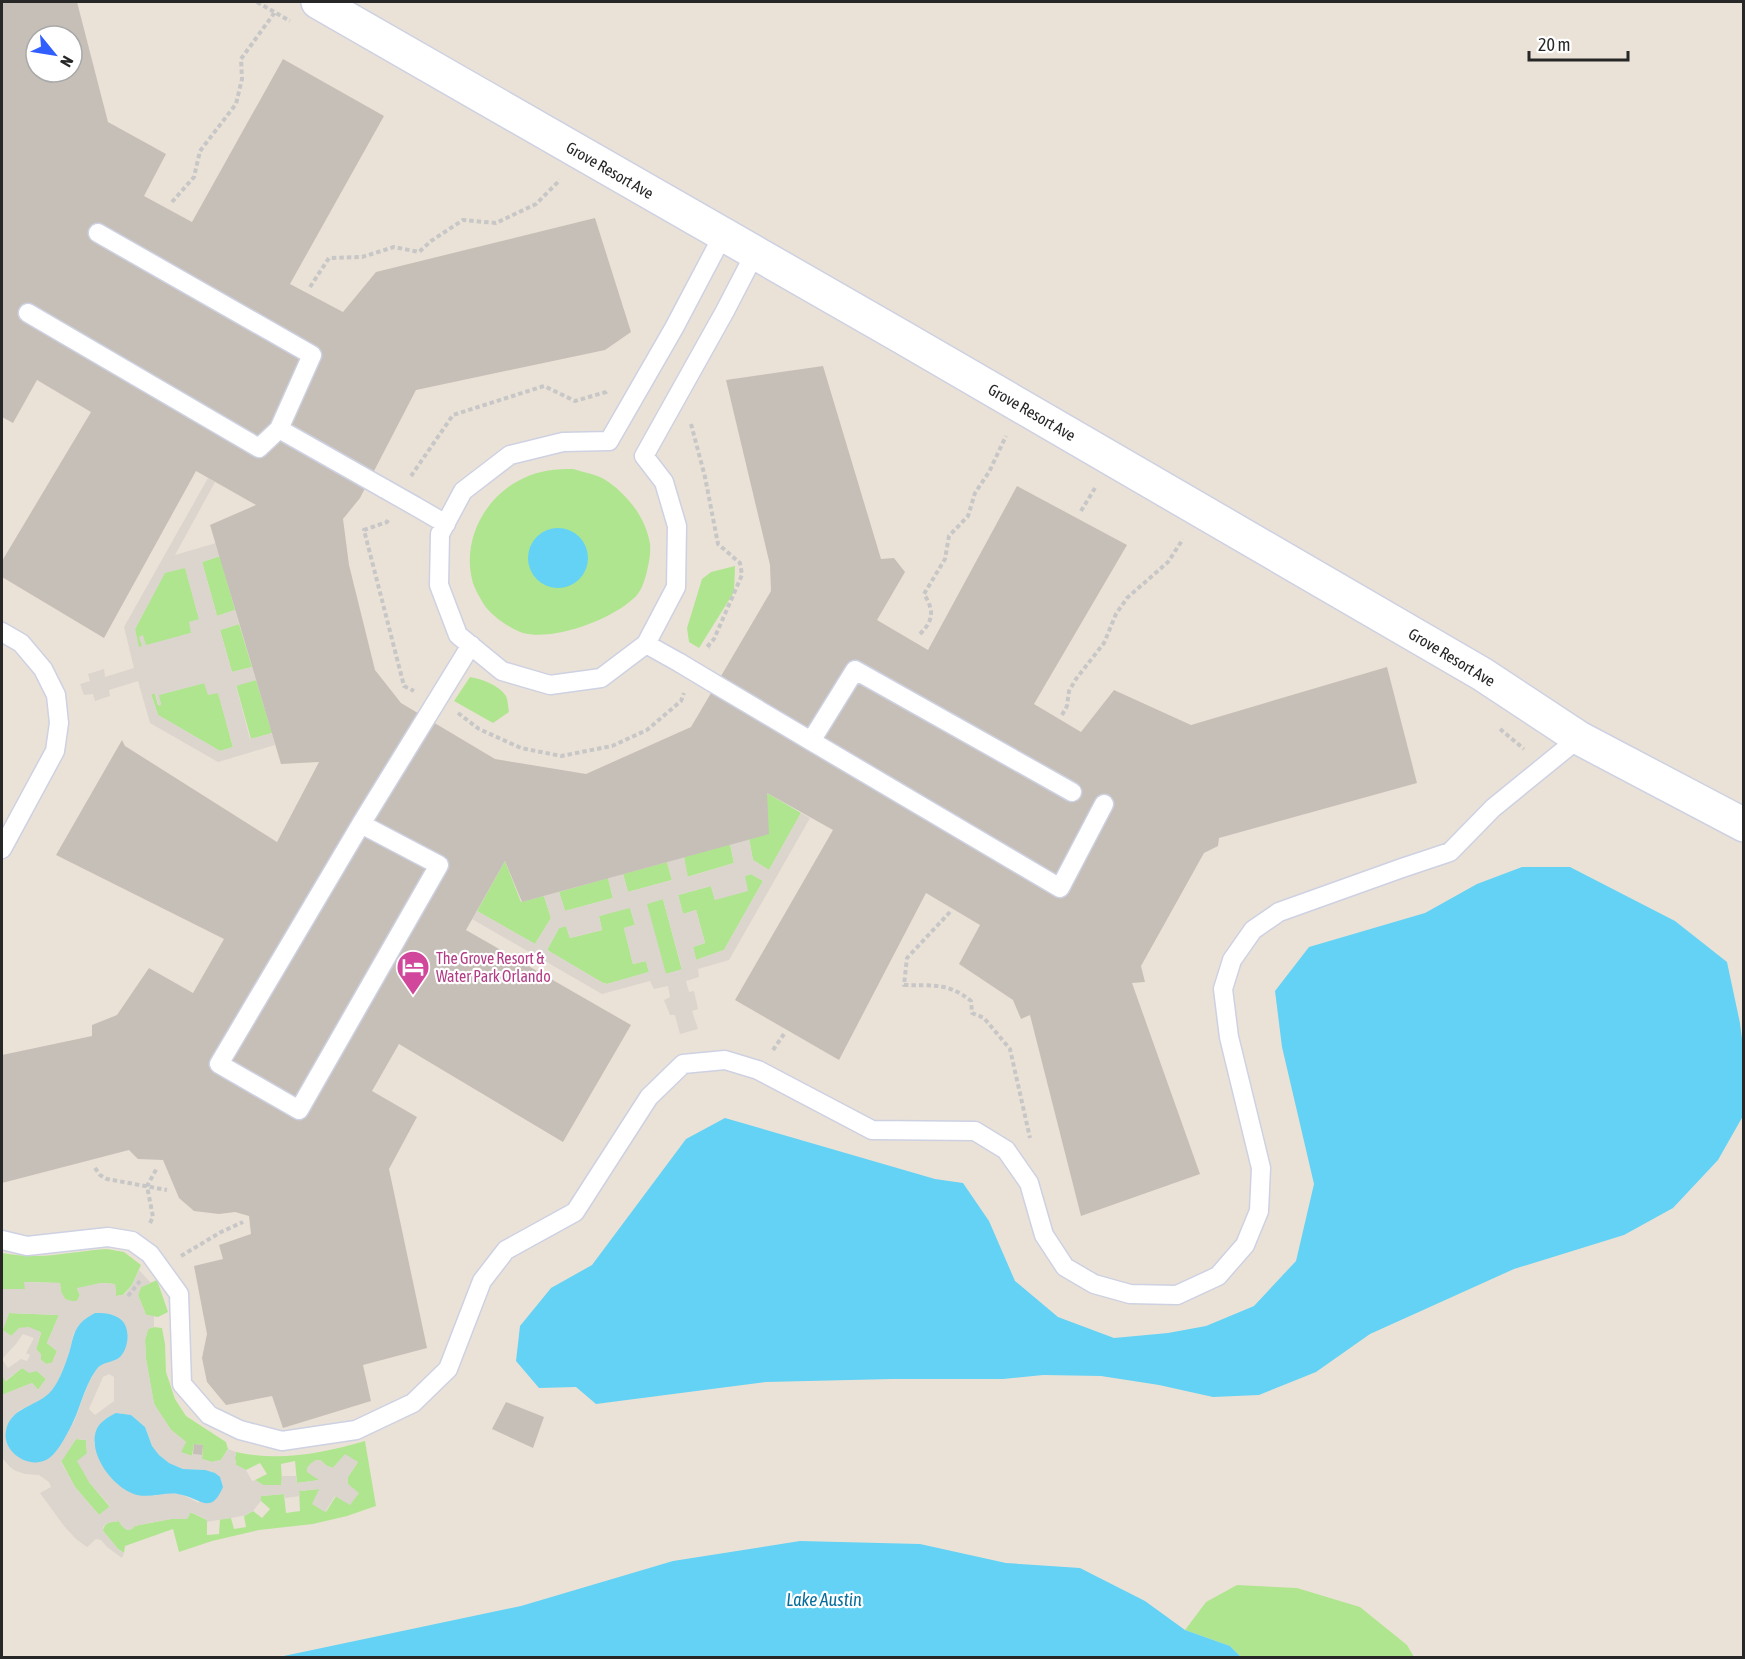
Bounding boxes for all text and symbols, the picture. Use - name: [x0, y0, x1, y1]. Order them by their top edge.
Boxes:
- north arrow: [24, 24, 84, 84]
- scale bar: [1529, 24, 1628, 62]
- text: 20 m: [1538, 34, 1570, 55]
- text: N: [57, 53, 77, 70]
- street label: Grove Resort Ave: [563, 138, 657, 202]
- street label: Grove Resort Ave: [985, 380, 1079, 444]
- street label: Grove Resort Ave: [1405, 624, 1499, 690]
- hotel icon: The Grove Resort & Water Park Orlando: [395, 949, 431, 996]
- place label: The Grove Resort & Water Park Orlando: [436, 949, 551, 985]
- water label: Lake Austin: [786, 1589, 862, 1610]

